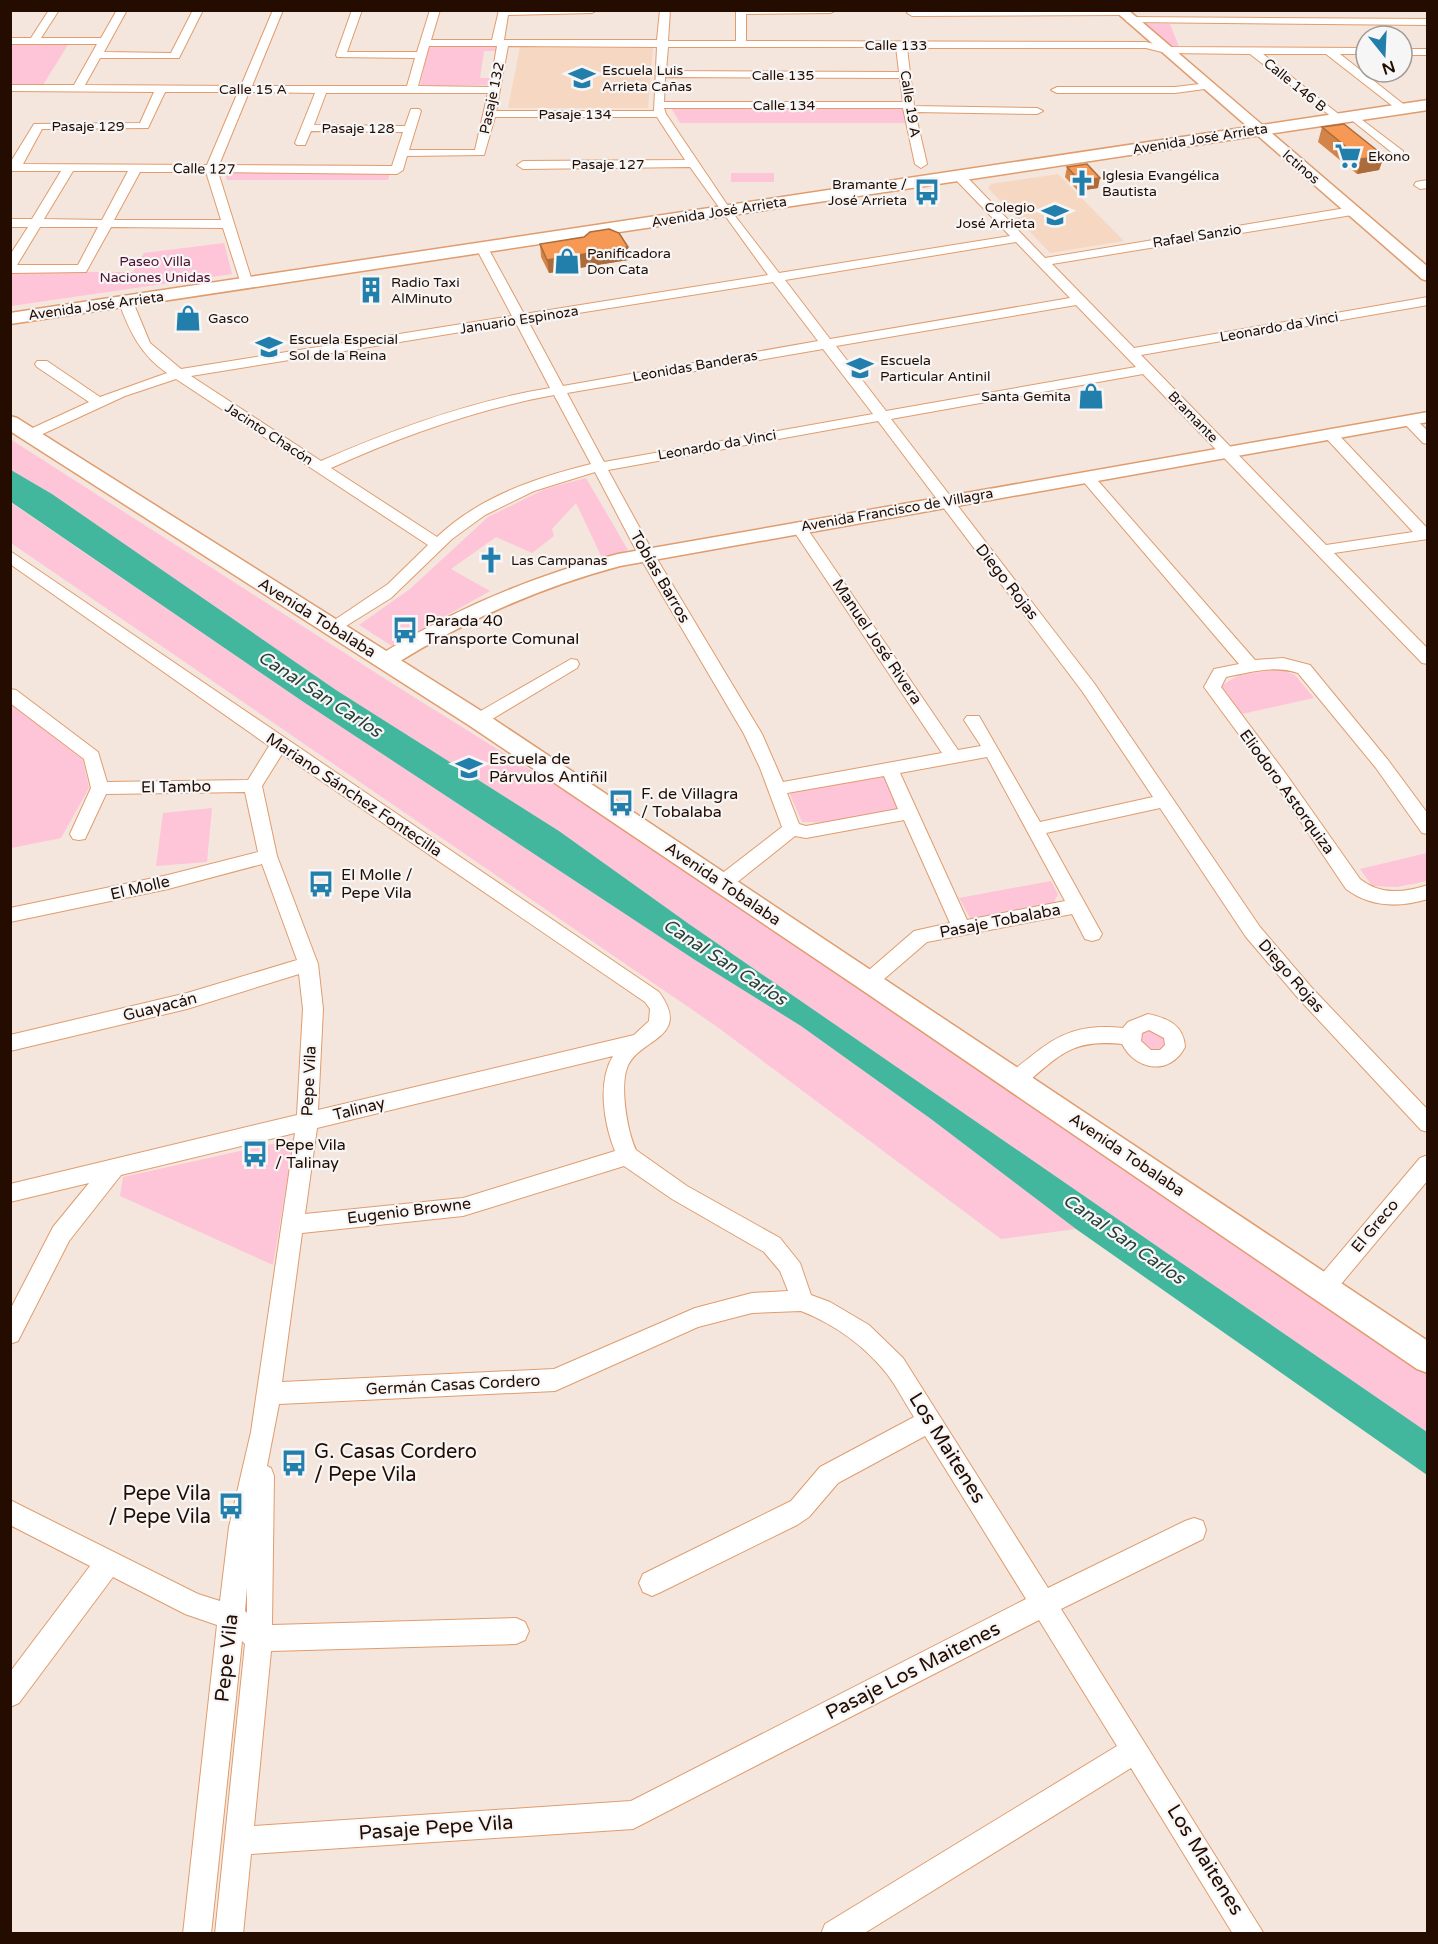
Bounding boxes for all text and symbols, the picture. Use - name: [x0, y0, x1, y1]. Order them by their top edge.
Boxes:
- north arrow: [1354, 24, 1414, 84]
- street label: Calle 133: [865, 37, 927, 54]
- street label: Calle 146 B: [1260, 55, 1330, 115]
- text: N: [1379, 56, 1398, 79]
- street label: Pasaje 132: [476, 61, 508, 135]
- place label: Escuela Luis Arrieta Cañas: [602, 62, 692, 95]
- school or university icon: Escuela Luis Arrieta Cañas: [567, 63, 597, 93]
- street label: Calle 135: [752, 67, 814, 84]
- street label: Calle 19 A: [896, 69, 924, 139]
- street label: Calle 15 A: [219, 81, 287, 98]
- street label: Calle 134: [753, 97, 815, 114]
- street label: Pasaje 134: [539, 106, 612, 123]
- street label: Pasaje 129: [52, 118, 125, 135]
- street label: Pasaje 128: [322, 120, 395, 137]
- street label: Avenida José Arrieta: [1131, 120, 1269, 158]
- supermarket icon: Ekono: [1333, 141, 1363, 171]
- street label: Ictinos: [1279, 146, 1323, 188]
- place label: Ekono: [1368, 148, 1410, 165]
- street label: Pasaje 127: [572, 156, 645, 173]
- street label: Calle 127: [173, 160, 235, 178]
- place label: Iglesia Evangélica Bautista: [1102, 167, 1219, 200]
- church icon: Iglesia Evangélica Bautista: [1067, 168, 1097, 198]
- place label: Bramante / José Arrieta: [828, 176, 907, 209]
- bus stop icon: Bramante / José Arrieta: [912, 177, 942, 207]
- street label: Avenida José Arrieta: [650, 193, 788, 231]
- place label: Colegio José Arrieta: [956, 199, 1035, 232]
- school or university icon: Colegio José Arrieta: [1040, 200, 1070, 230]
- street label: Rafael Sanzio: [1151, 221, 1243, 251]
- place label: Panificadora Don Cata: [587, 245, 671, 278]
- shop icon: Panificadora Don Cata: [552, 246, 582, 276]
- park label: Paseo Villa Naciones Unidas: [99, 253, 211, 286]
- place label: Radio Taxi AlMinuto: [391, 274, 460, 307]
- building icon: Radio Taxi AlMinuto: [356, 275, 386, 305]
- street label: Avenida José Arrieta: [27, 288, 165, 324]
- street label: Januario Espinoza: [458, 302, 580, 338]
- shop icon: Gasco: [173, 303, 203, 333]
- street label: Leonardo da Vinci: [1218, 308, 1340, 346]
- place label: Gasco: [208, 310, 249, 327]
- place label: Escuela Especial Sol de la Reina: [289, 331, 398, 364]
- school or university icon: Escuela Especial Sol de la Reina: [254, 332, 284, 362]
- street label: Leonidas Banderas: [631, 347, 759, 385]
- place label: Escuela Particular Antinil: [880, 352, 991, 385]
- school or university icon: Escuela Particular Antinil: [845, 353, 875, 383]
- shop icon: Santa Gemita: [1076, 381, 1106, 411]
- place label: Santa Gemita: [981, 388, 1071, 405]
- street label: Bramante: [1164, 388, 1222, 446]
- street label: Jacinto Chacón: [222, 399, 316, 469]
- street label: Leonardo da Vinci: [656, 426, 778, 464]
- street label: Avenida Francisco de Villagra: [799, 485, 995, 535]
- street label: Tobías Barros: [626, 527, 694, 627]
- street label: Diego Rojas: [971, 540, 1043, 624]
- church icon: Las Campanas: [476, 545, 506, 575]
- place label: Las Campanas: [511, 552, 608, 569]
- street label: Avenida Tobalaba: [254, 574, 380, 662]
- street label: Manuel José Rivera: [828, 575, 926, 709]
- place label: Parada 40 Transporte Comunal: [425, 611, 579, 649]
- bus stop icon: Parada 40 Transporte Comunal: [390, 615, 420, 645]
- water label: Canal San Carlos: [254, 646, 387, 743]
- street label: Eliodoro Astorquiza: [1235, 726, 1339, 858]
- street label: Mariano Sánchez Fontecilla: [262, 729, 446, 861]
- place label: Escuela de Párvulos Antiñil: [489, 749, 607, 787]
- school or university icon: Escuela de Párvulos Antiñil: [454, 753, 484, 783]
- street label: El Tambo: [141, 776, 211, 798]
- place label: F. de Villagra / Tobalaba: [641, 784, 738, 822]
- bus stop icon: F. de Villagra / Tobalaba: [606, 788, 636, 818]
- street label: Avenida Tobalaba: [661, 838, 785, 930]
- place label: El Molle / Pepe Vila: [341, 865, 413, 903]
- bus stop icon: El Molle / Pepe Vila: [306, 869, 336, 899]
- street label: El Molle: [108, 871, 172, 905]
- street label: Pasaje Tobalaba: [938, 899, 1062, 943]
- water label: Canal San Carlos: [659, 914, 792, 1011]
- street label: Diego Rojas: [1254, 935, 1328, 1017]
- street label: Guayacán: [121, 988, 199, 1026]
- street label: Pepe Vila: [297, 1045, 321, 1117]
- street label: Talinay: [331, 1093, 387, 1125]
- street label: Avenida Tobalaba: [1065, 1109, 1189, 1201]
- place label: Pepe Vila / Talinay: [275, 1135, 346, 1173]
- bus stop icon: Pepe Vila / Talinay: [240, 1139, 270, 1169]
- water label: Canal San Carlos: [1059, 1189, 1190, 1290]
- street label: Eugenio Browne: [346, 1193, 472, 1229]
- street label: El Greco: [1347, 1195, 1403, 1257]
- street label: Germán Casas Cordero: [365, 1370, 541, 1400]
- street label: Los Maitenes: [903, 1388, 991, 1508]
- place label: G. Casas Cordero / Pepe Vila: [314, 1440, 477, 1487]
- bus stop icon: G. Casas Cordero / Pepe Vila: [279, 1448, 309, 1478]
- place label: Pepe Vila / Pepe Vila: [108, 1482, 211, 1529]
- bus stop icon: Pepe Vila / Pepe Vila: [216, 1491, 246, 1521]
- street label: Pepe Vila: [210, 1613, 244, 1703]
- street label: Pasaje Los Maitenes: [822, 1617, 1004, 1725]
- street label: Los Maitenes: [1161, 1800, 1249, 1920]
- street label: Pasaje Pepe Vila: [358, 1811, 514, 1845]

